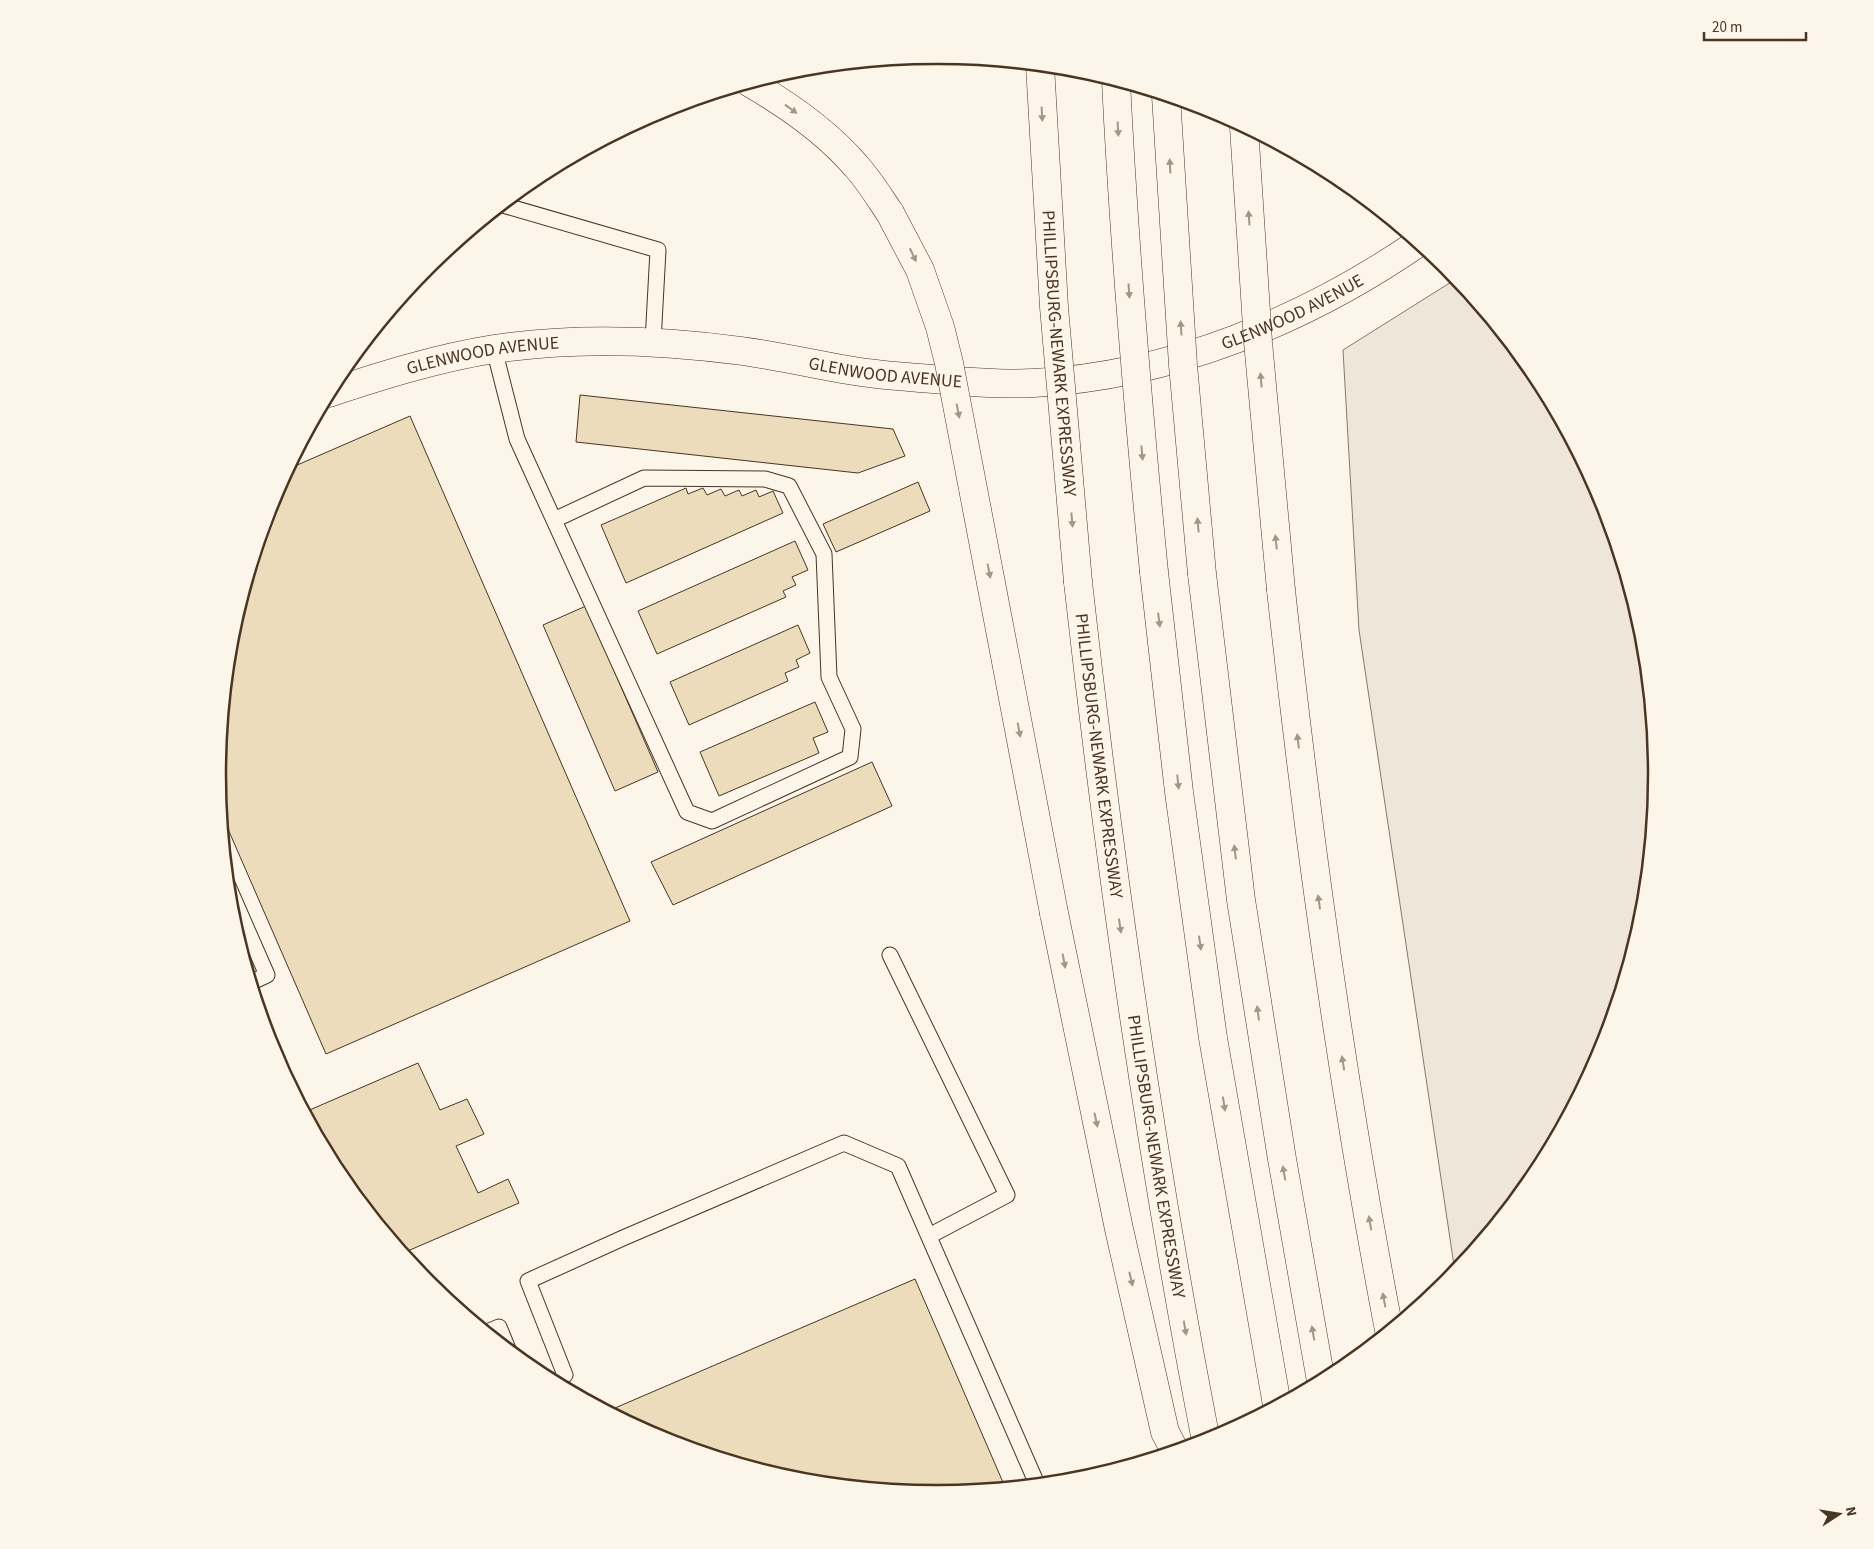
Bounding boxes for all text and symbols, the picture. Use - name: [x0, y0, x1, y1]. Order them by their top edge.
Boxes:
- scale bar: [1704, 10, 1806, 42]
- text: 20 m: [1712, 17, 1742, 38]
- one-way arrow: [784, 104, 797, 115]
- one-way arrow: [1039, 106, 1047, 122]
- one-way arrow: [1115, 122, 1123, 138]
- one-way arrow: [1166, 158, 1174, 174]
- street label: PHILLIPSBURG-NEWARK EXPRESSWAY: [1036, 209, 1083, 498]
- one-way arrow: [1244, 209, 1252, 225]
- one-way arrow: [909, 248, 918, 263]
- street label: GLENWOOD AVENUE: [1218, 268, 1368, 356]
- one-way arrow: [1125, 284, 1133, 300]
- one-way arrow: [1176, 320, 1184, 336]
- street label: GLENWOOD AVENUE: [404, 330, 560, 381]
- street label: GLENWOOD AVENUE: [807, 350, 963, 394]
- one-way arrow: [1257, 371, 1265, 387]
- one-way arrow: [954, 404, 962, 419]
- one-way arrow: [1138, 446, 1146, 462]
- one-way arrow: [1068, 512, 1076, 528]
- one-way arrow: [1194, 517, 1202, 533]
- one-way arrow: [1272, 533, 1280, 549]
- one-way arrow: [985, 563, 993, 579]
- street label: PHILLIPSBURG-NEWARK EXPRESSWAY: [1069, 612, 1129, 900]
- one-way arrow: [1155, 613, 1163, 629]
- one-way arrow: [1016, 723, 1024, 739]
- one-way arrow: [1294, 733, 1302, 749]
- one-way arrow: [1174, 774, 1182, 790]
- one-way arrow: [1231, 843, 1239, 859]
- one-way arrow: [1315, 894, 1323, 910]
- one-way arrow: [1116, 918, 1124, 934]
- one-way arrow: [1196, 935, 1204, 951]
- one-way arrow: [1060, 953, 1068, 968]
- one-way arrow: [1254, 1004, 1262, 1020]
- street label: PHILLIPSBURG-NEWARK EXPRESSWAY: [1121, 1013, 1192, 1301]
- one-way arrow: [1338, 1054, 1346, 1070]
- one-way arrow: [1221, 1096, 1229, 1112]
- one-way arrow: [1092, 1112, 1100, 1128]
- one-way arrow: [1280, 1165, 1288, 1181]
- one-way arrow: [1365, 1215, 1373, 1231]
- one-way arrow: [1127, 1271, 1135, 1286]
- one-way arrow: [1379, 1292, 1387, 1308]
- one-way arrow: [1181, 1321, 1189, 1337]
- one-way arrow: [1308, 1325, 1316, 1341]
- north arrow: [1814, 1489, 1864, 1539]
- text: N: [1840, 1505, 1861, 1518]

